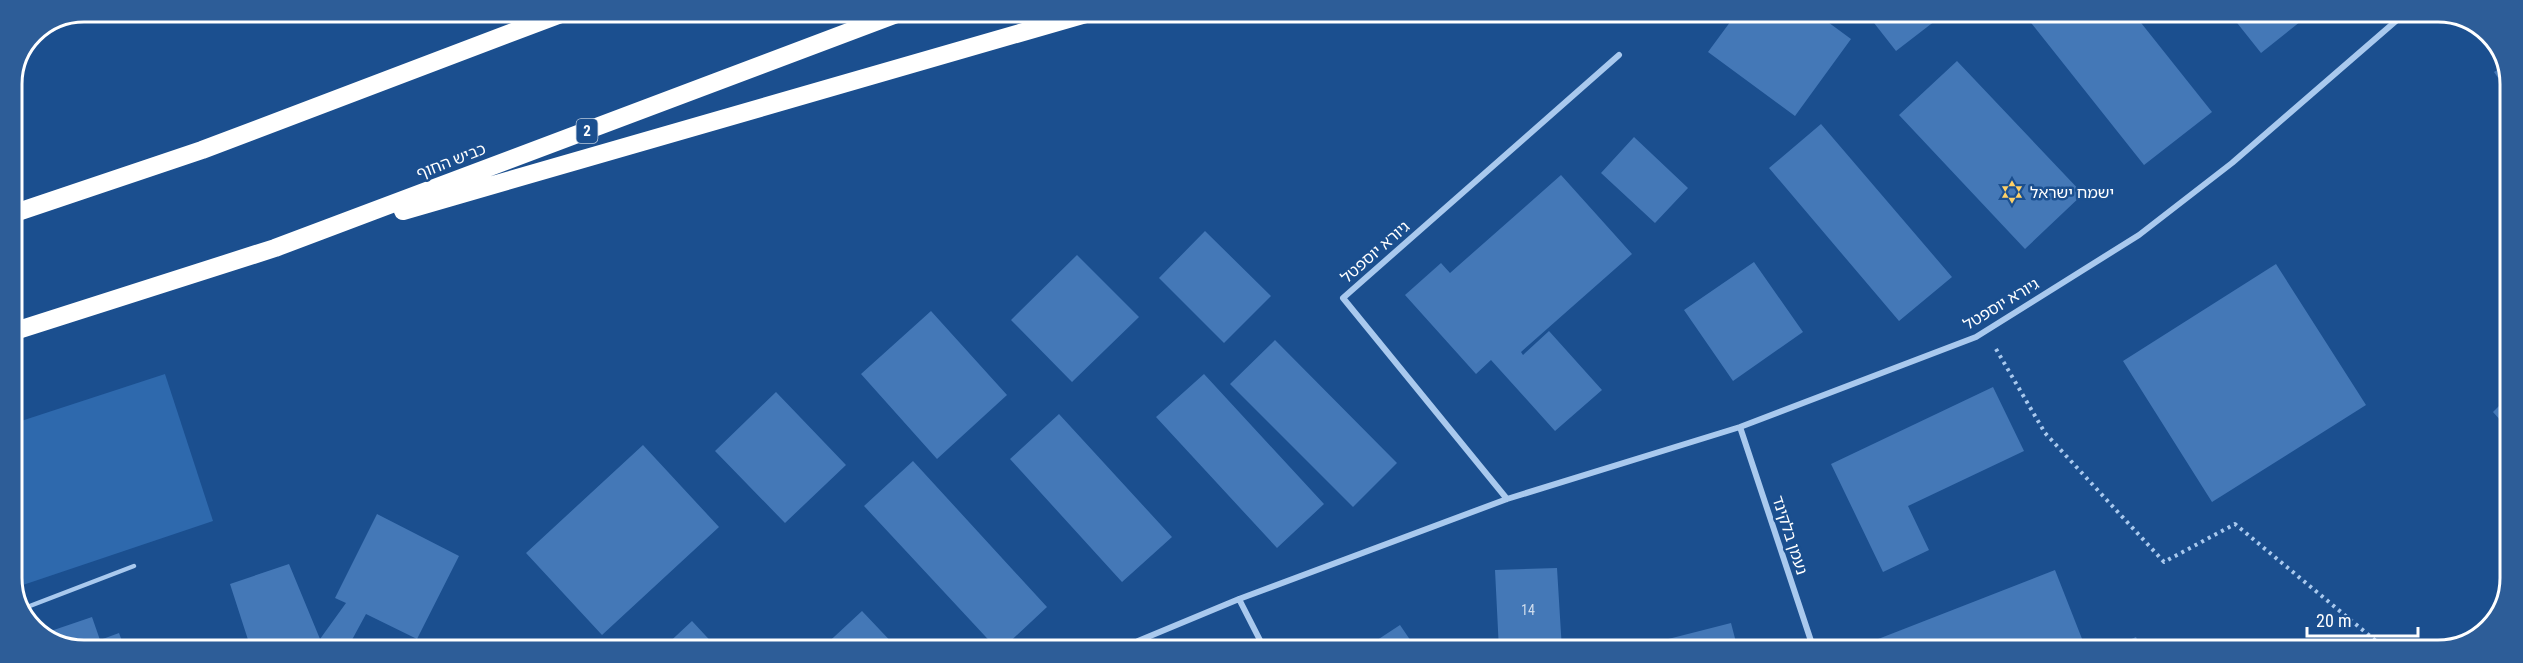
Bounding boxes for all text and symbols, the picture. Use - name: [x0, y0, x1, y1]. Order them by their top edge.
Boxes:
- road number: 2: [576, 119, 598, 143]
- street label: כביש החוף: [414, 139, 488, 183]
- synagogue icon: ישמח ישראל: [1999, 179, 2025, 205]
- place label: ישמח ישראל: [2030, 183, 2114, 202]
- street label: גיורא יוספטל: [1337, 217, 1413, 287]
- street label: גיורא יוספטל: [1960, 274, 2042, 334]
- street label: נעמן בלקינד: [1768, 493, 1812, 577]
- scale bar: [2307, 600, 2418, 638]
- house number: 14: [1521, 602, 1535, 618]
- text: 20 m: [2316, 610, 2351, 631]

